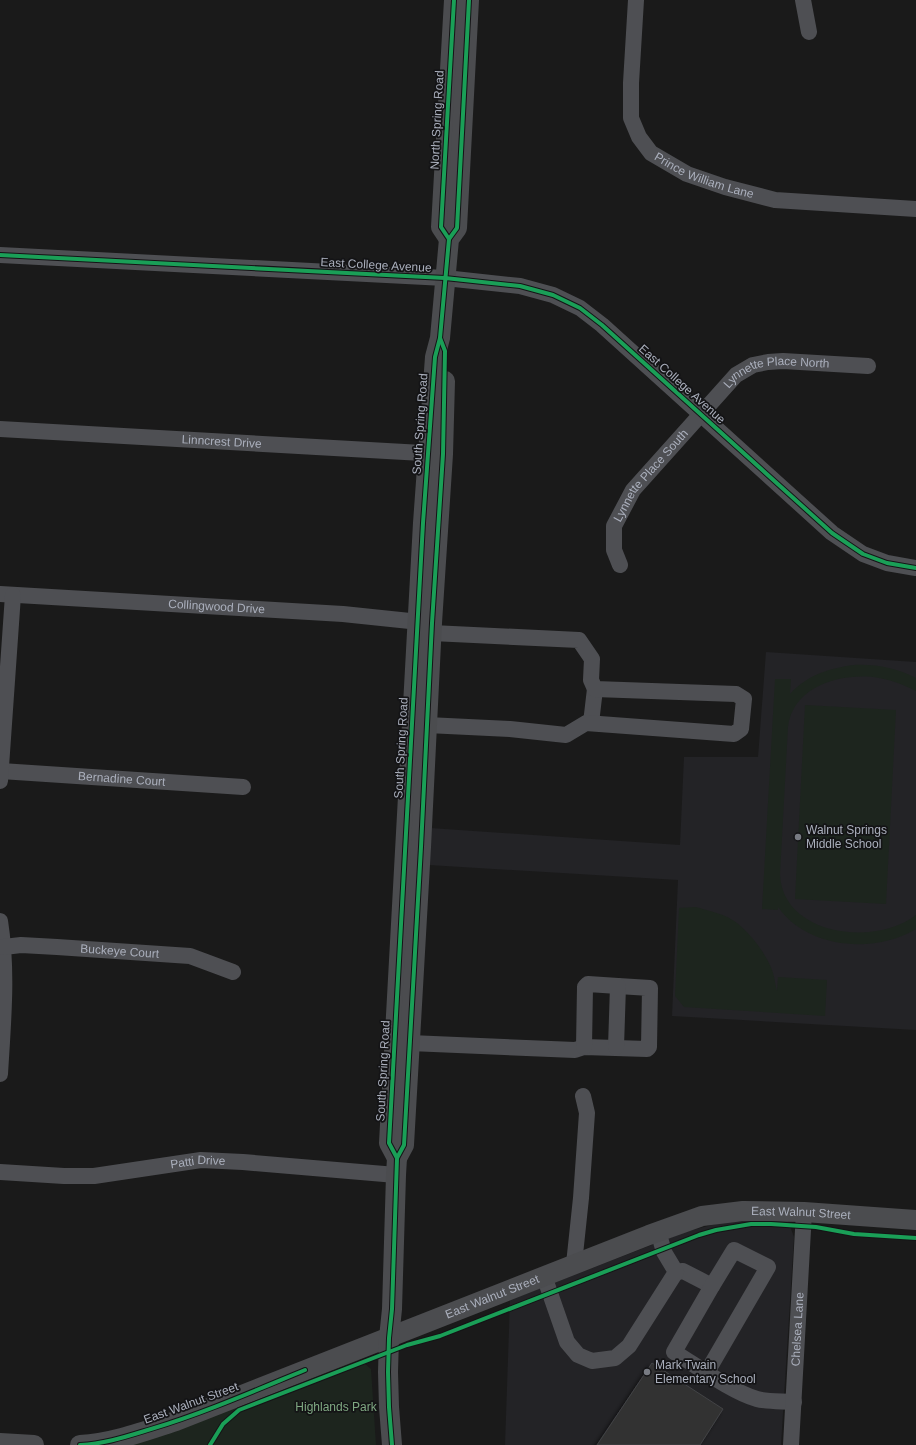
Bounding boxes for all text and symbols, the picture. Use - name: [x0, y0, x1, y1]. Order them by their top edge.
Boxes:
- street label: North Spring Road: [427, 70, 447, 170]
- street label: Prince William Lane: [652, 150, 756, 201]
- street label: East College Avenue: [320, 255, 432, 275]
- street label: East College Avenue: [636, 342, 728, 427]
- street label: Lynnette Place North: [721, 354, 830, 391]
- street label: South Spring Road: [409, 373, 431, 475]
- street label: Lynnette Place South: [611, 426, 691, 524]
- street label: Linncrest Drive: [181, 432, 262, 451]
- street label: Collingwood Drive: [168, 597, 266, 616]
- street label: South Spring Road: [391, 697, 411, 799]
- street label: Bernadine Court: [78, 769, 167, 789]
- place label: Walnut Springs Middle School: [806, 823, 887, 851]
- marker: Walnut Springs Middle School: [793, 832, 803, 842]
- street label: Buckeye Court: [80, 942, 160, 961]
- street label: South Spring Road: [373, 1020, 393, 1122]
- street label: Patti Drive: [169, 1153, 226, 1172]
- street label: East Walnut Street: [751, 1204, 852, 1222]
- street label: East Walnut Street: [443, 1272, 542, 1321]
- street label: Chelsea Lane: [788, 1291, 807, 1367]
- place label: Mark Twain Elementary School: [655, 1358, 756, 1386]
- marker: Mark Twain Elementary School: [642, 1367, 652, 1377]
- street label: East Walnut Street: [142, 1379, 241, 1427]
- park label: Highlands Park: [295, 1400, 378, 1414]

